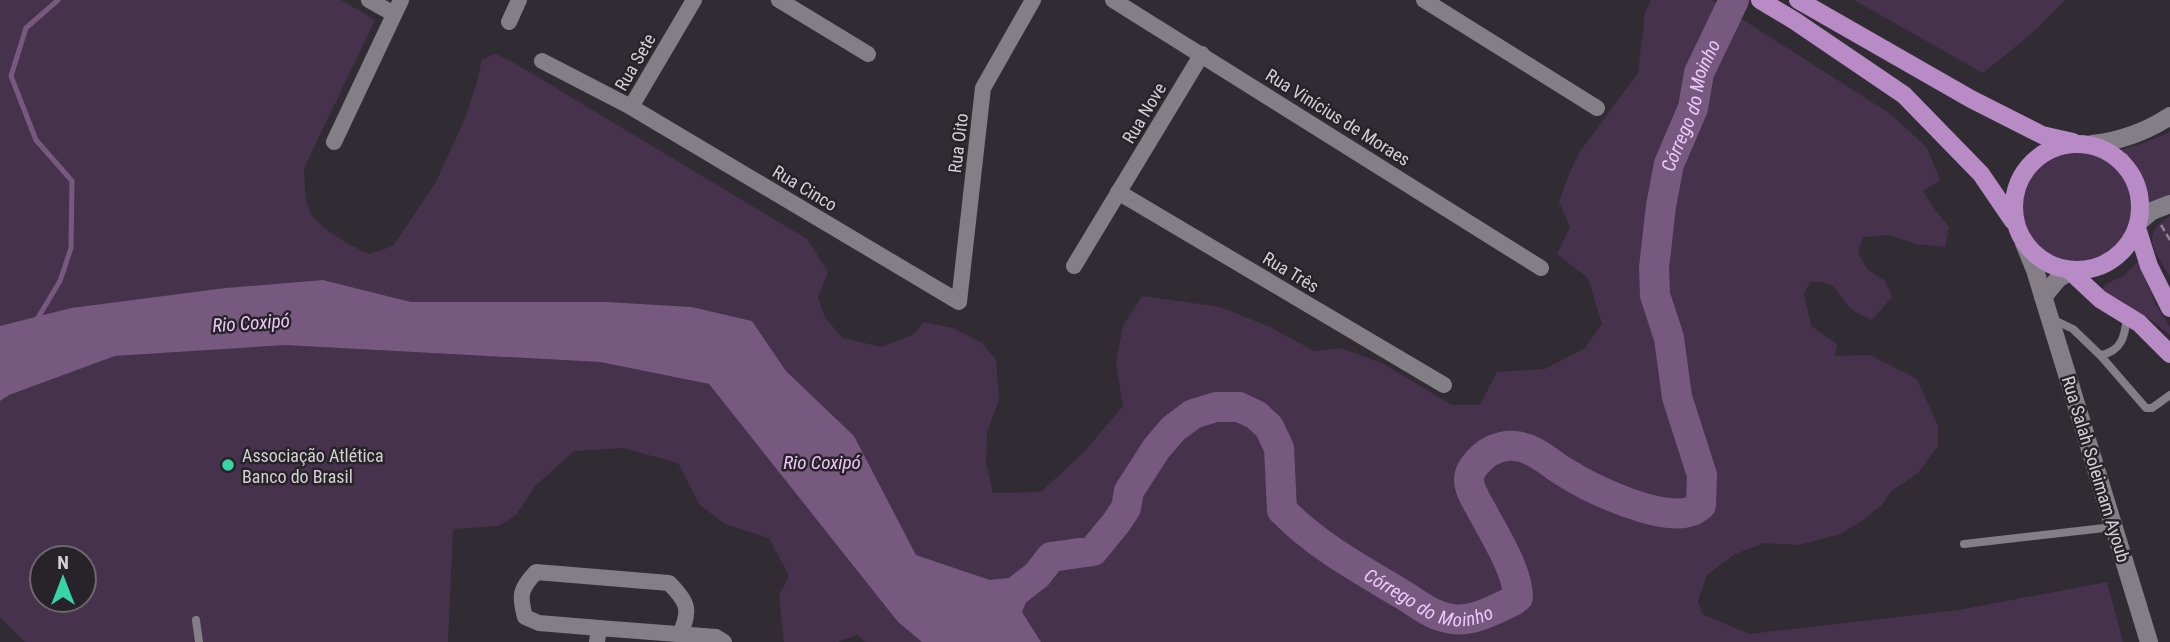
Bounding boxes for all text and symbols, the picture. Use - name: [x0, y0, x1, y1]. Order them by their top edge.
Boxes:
- street label: Rua Sete: [610, 30, 660, 94]
- water label: Córrego do Moinho: [1656, 36, 1725, 173]
- street label: Rua Vinícius de Moraes: [1262, 64, 1414, 170]
- street label: Rua Nove: [1118, 79, 1170, 147]
- street label: Rua Oito: [944, 112, 972, 174]
- street label: Rua Cinco: [769, 161, 841, 215]
- street label: Rua Três: [1259, 247, 1323, 297]
- water label: Rio Coxipó: [211, 309, 291, 337]
- street label: Rua Salah Soleimam Ayoub: [2058, 373, 2134, 565]
- place label: Associação Atlética Banco do Brasil: [242, 445, 384, 487]
- water label: Rio Coxipó: [783, 451, 861, 474]
- marker: Associação Atlética Banco do Brasil: [220, 457, 236, 473]
- north arrow: [28, 544, 98, 614]
- text: N: [57, 551, 69, 574]
- water label: Córrego do Moinho: [1360, 563, 1496, 631]

